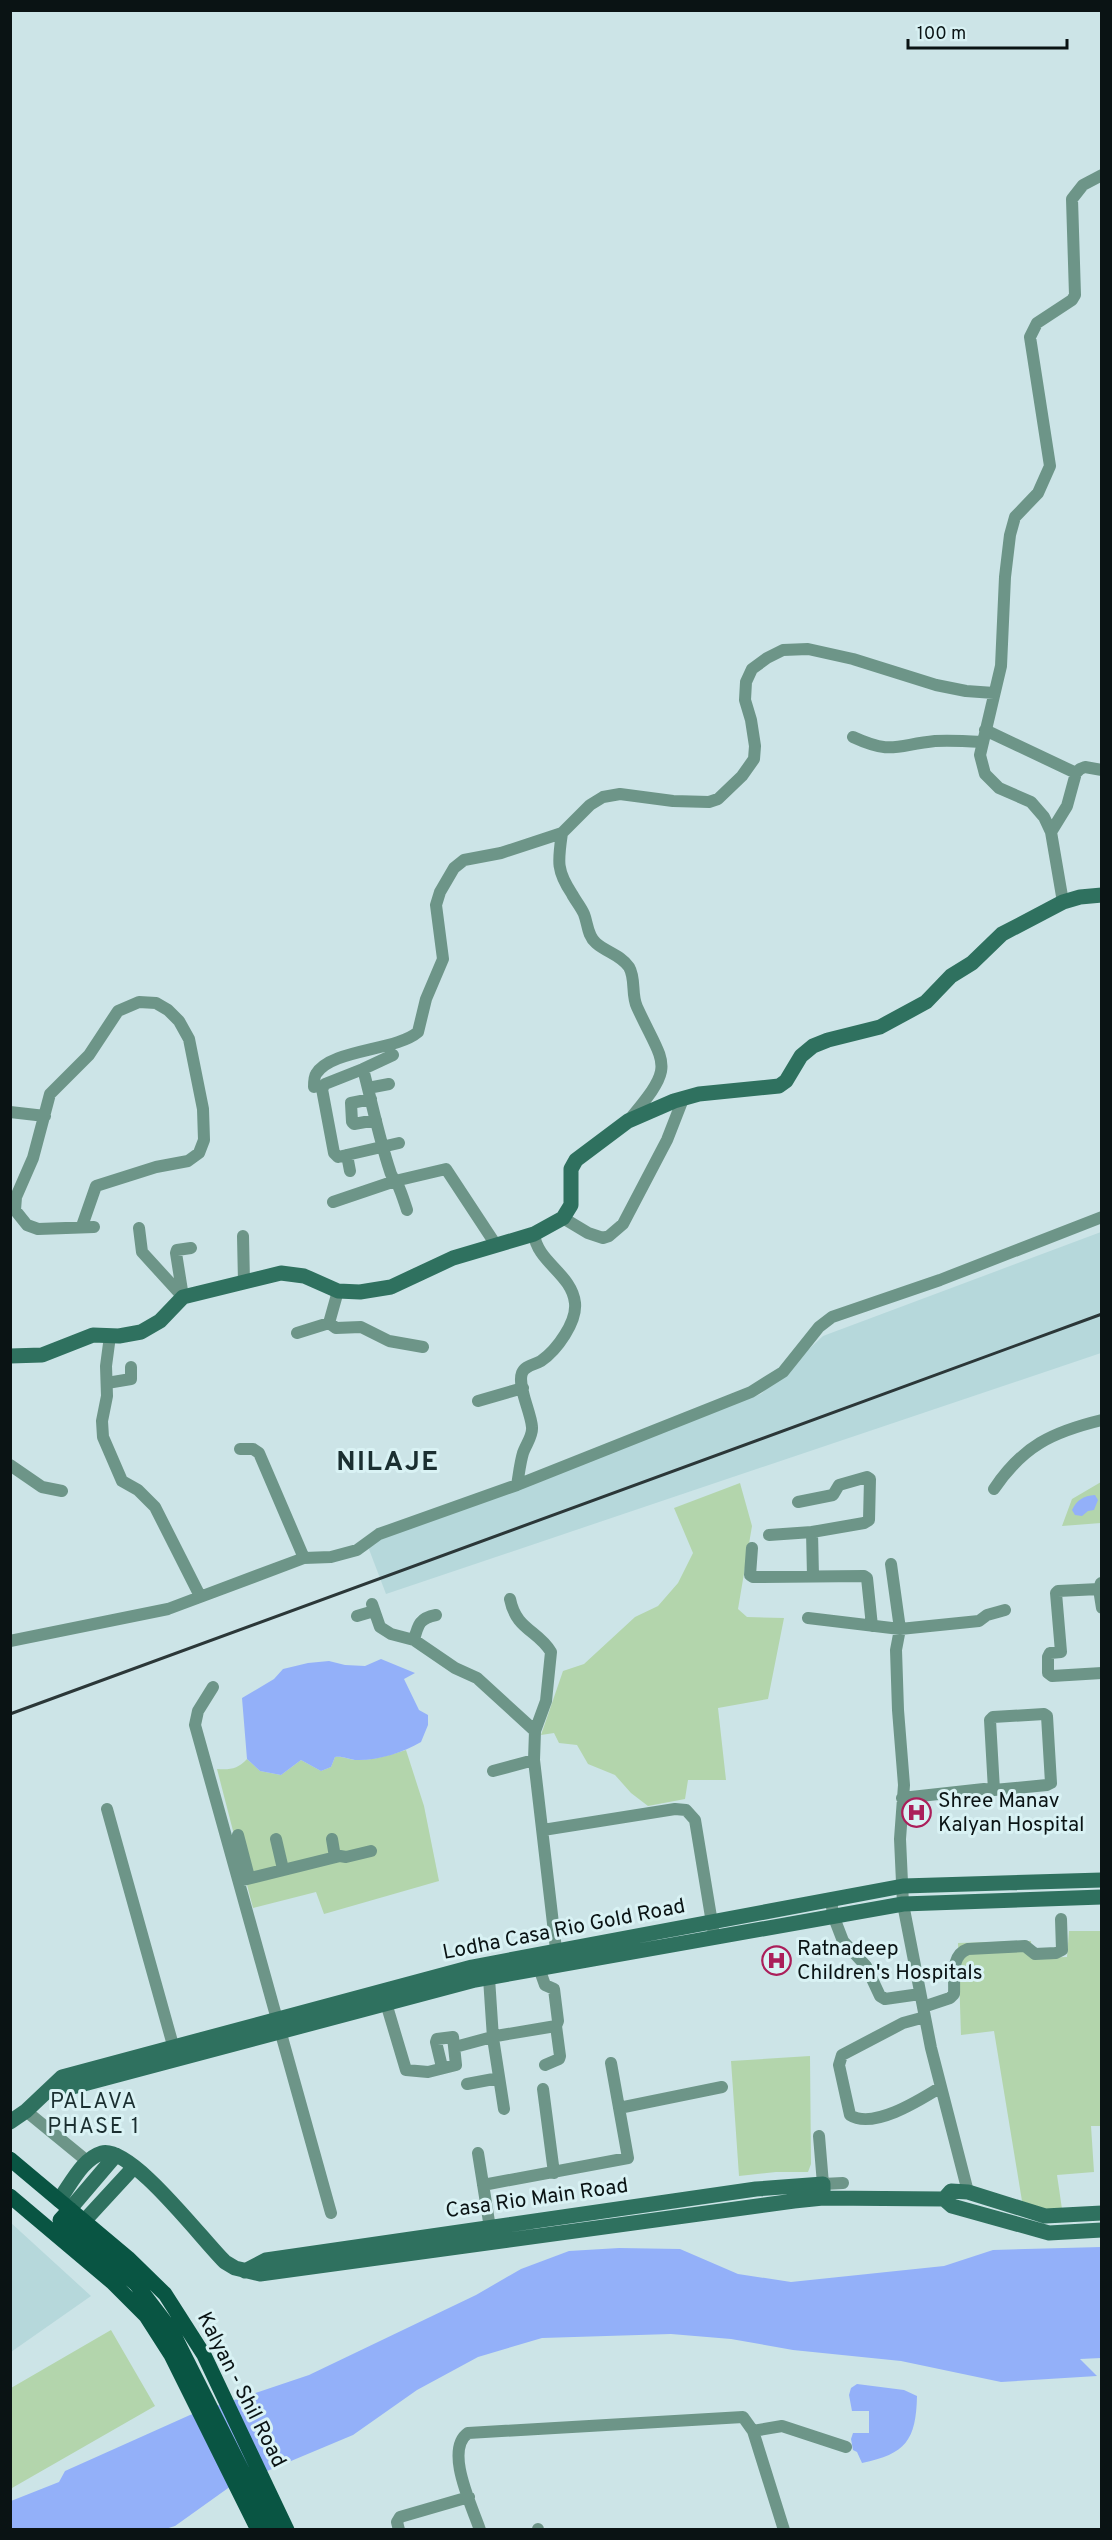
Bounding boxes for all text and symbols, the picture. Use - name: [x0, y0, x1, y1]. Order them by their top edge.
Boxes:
- scale bar: [908, 12, 1067, 50]
- text: 100 m: [917, 23, 966, 46]
- district label: NILAJE: [336, 1446, 440, 1480]
- place label: Shree Manav Kalyan Hospital: [938, 1788, 1084, 1839]
- hospital icon: Shree Manav Kalyan Hospital: [901, 1797, 933, 1829]
- street label: Lodha Casa Rio Gold Road: [440, 1893, 688, 1967]
- place label: Ratnadeep Children's Hospitals: [797, 1936, 983, 1987]
- hospital icon: Ratnadeep Children's Hospitals: [760, 1945, 792, 1977]
- district label: PALAVA PHASE 1: [47, 2089, 141, 2141]
- street label: Casa Rio Main Road: [444, 2173, 630, 2225]
- street label: Kalyan - Shil Road: [190, 2308, 292, 2472]

